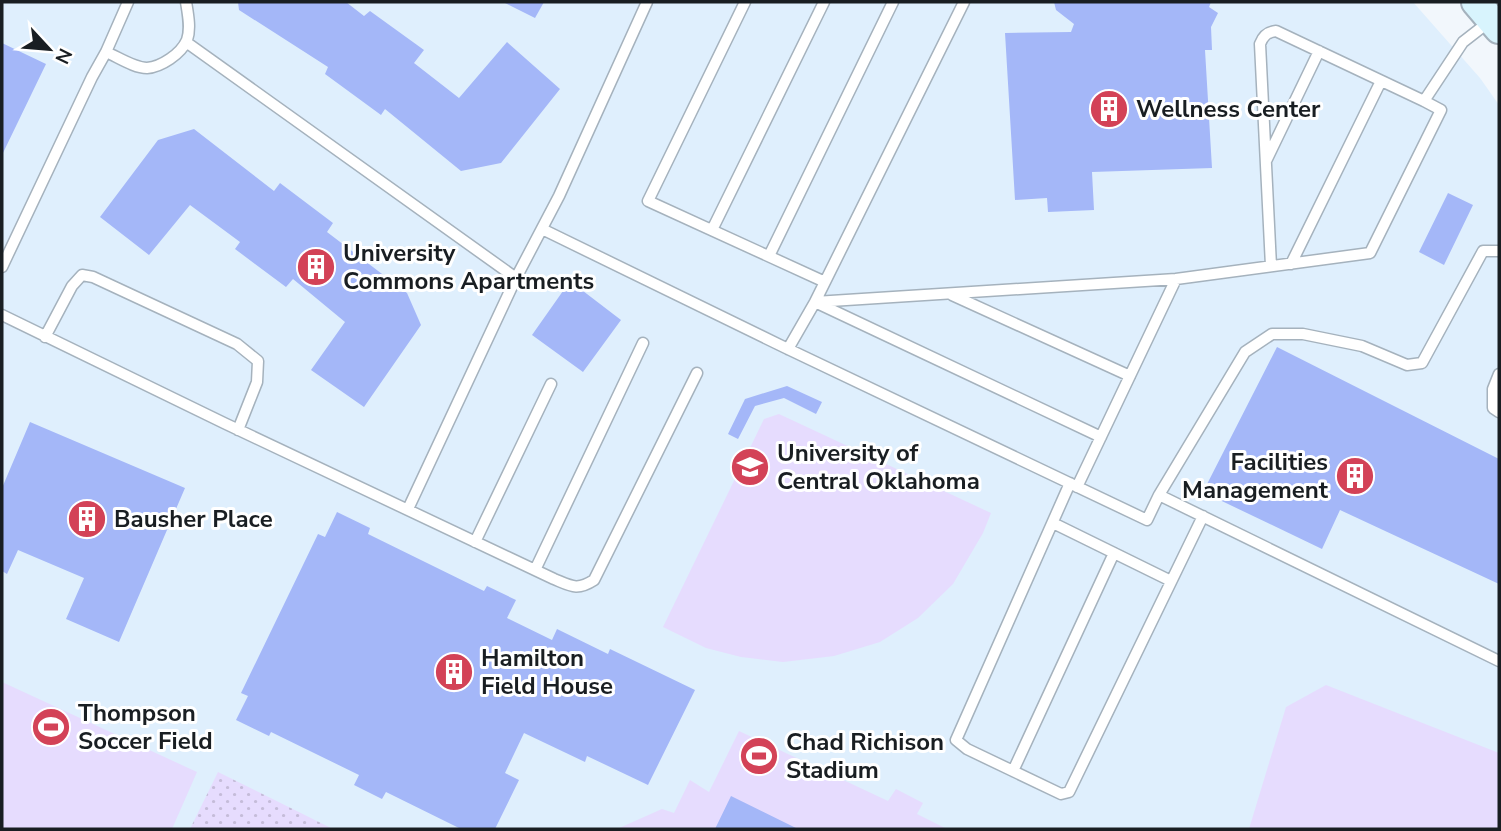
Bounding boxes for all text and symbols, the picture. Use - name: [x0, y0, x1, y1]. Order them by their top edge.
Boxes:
- north arrow: [14, 14, 84, 84]
- text: N: [49, 44, 78, 68]
- building icon: Wellness Center: [1088, 88, 1130, 130]
- place label: Wellness Center: [1136, 93, 1321, 125]
- place label: University Commons Apartments: [343, 237, 594, 297]
- building icon: University Commons Apartments: [295, 246, 337, 288]
- place label: University of Central Oklahoma: [777, 437, 980, 497]
- school or university icon: University of Central Oklahoma: [729, 446, 771, 488]
- place label: Facilities Management: [1182, 446, 1329, 506]
- building icon: Facilities Management: [1334, 455, 1376, 497]
- building icon: Bausher Place: [66, 498, 108, 540]
- place label: Bausher Place: [114, 503, 273, 535]
- place label: Hamilton Field House: [481, 642, 613, 702]
- building icon: Hamilton Field House: [433, 651, 475, 693]
- place label: Thompson Soccer Field: [78, 697, 213, 757]
- sports icon: Thompson Soccer Field: [30, 706, 72, 748]
- place label: Chad Richison Stadium: [786, 726, 944, 786]
- sports icon: Chad Richison Stadium: [738, 735, 780, 777]

